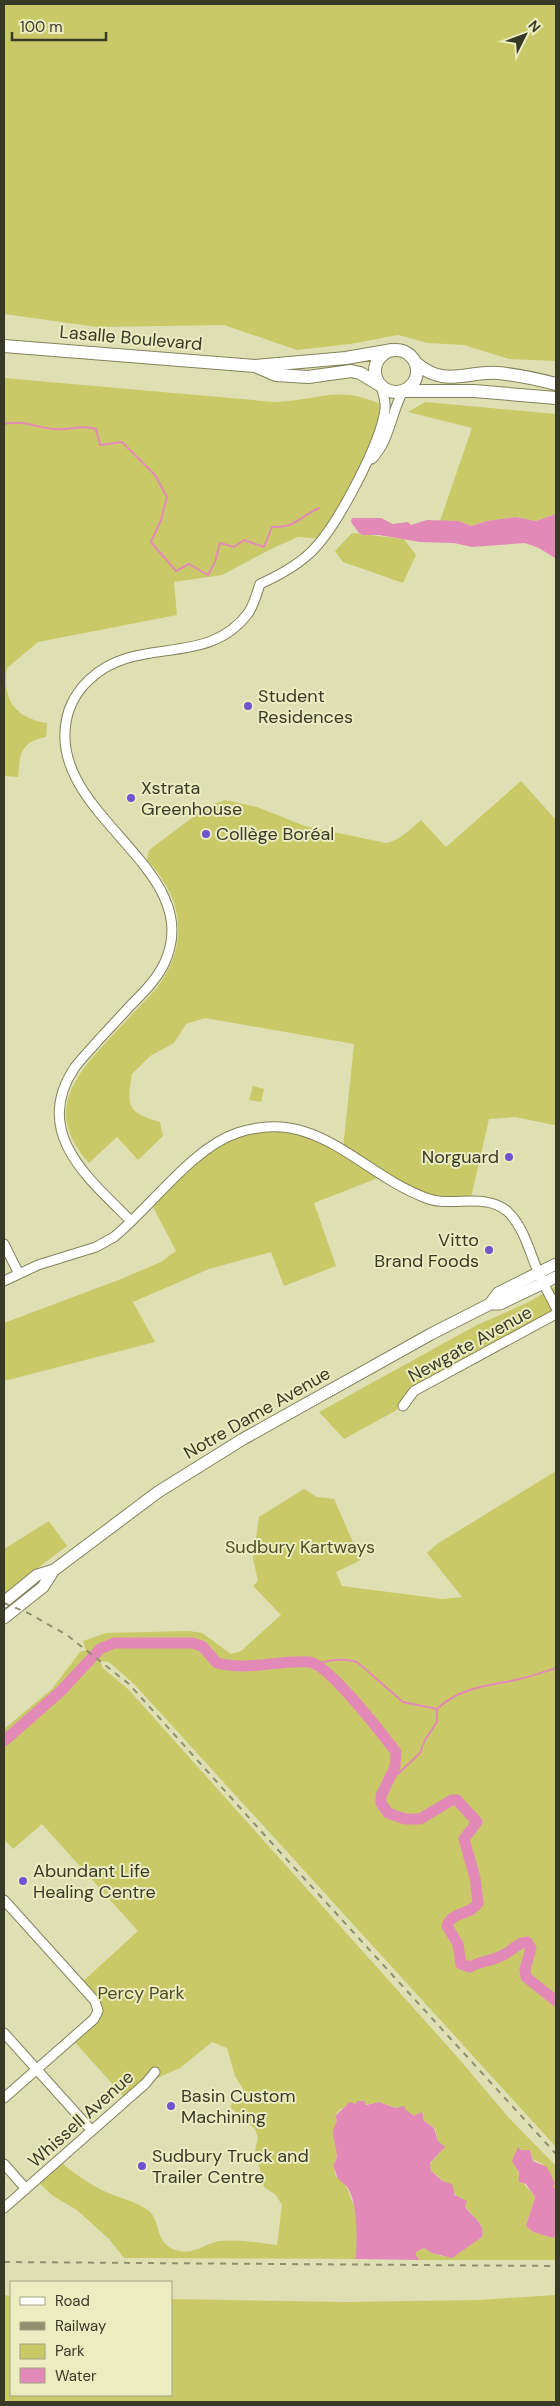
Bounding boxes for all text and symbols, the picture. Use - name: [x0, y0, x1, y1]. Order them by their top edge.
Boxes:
- scale bar: [12, 10, 106, 42]
- north arrow: [500, 10, 550, 60]
- text: N: [525, 16, 545, 36]
- text: 100 m: [20, 17, 63, 37]
- street label: Lasalle Boulevard: [59, 320, 203, 356]
- place label: Student Residences: [258, 684, 353, 729]
- marker: Student Residences: [242, 700, 254, 712]
- place label: Xstrata Greenhouse: [141, 776, 242, 821]
- marker: Xstrata Greenhouse: [125, 792, 137, 804]
- place label: Collège Boréal: [216, 822, 334, 846]
- marker: Collège Boréal: [200, 828, 212, 840]
- place label: Norguard: [422, 1145, 499, 1169]
- marker: Norguard: [503, 1151, 515, 1163]
- place label: Vitto Brand Foods: [374, 1228, 479, 1273]
- marker: Vitto Brand Foods: [483, 1244, 495, 1256]
- street label: Newgate Avenue: [404, 1300, 536, 1388]
- street label: Notre Dame Avenue: [179, 1361, 335, 1465]
- park label: Sudbury Kartways: [225, 1535, 375, 1559]
- place label: Abundant Life Healing Centre: [33, 1859, 156, 1904]
- marker: Abundant Life Healing Centre: [17, 1875, 29, 1887]
- park label: Percy Park: [97, 1981, 185, 2005]
- street label: Whissell Avenue: [23, 2065, 139, 2173]
- place label: Basin Custom Machining: [181, 2084, 296, 2129]
- marker: Basin Custom Machining: [165, 2100, 177, 2112]
- place label: Sudbury Truck and Trailer Centre: [152, 2144, 309, 2189]
- marker: Sudbury Truck and Trailer Centre: [136, 2160, 148, 2172]
- legend: [10, 2281, 172, 2396]
- text: Road: [55, 2291, 90, 2311]
- text: Railway: [55, 2316, 107, 2336]
- text: Park: [55, 2341, 85, 2361]
- text: Water: [55, 2366, 97, 2386]

